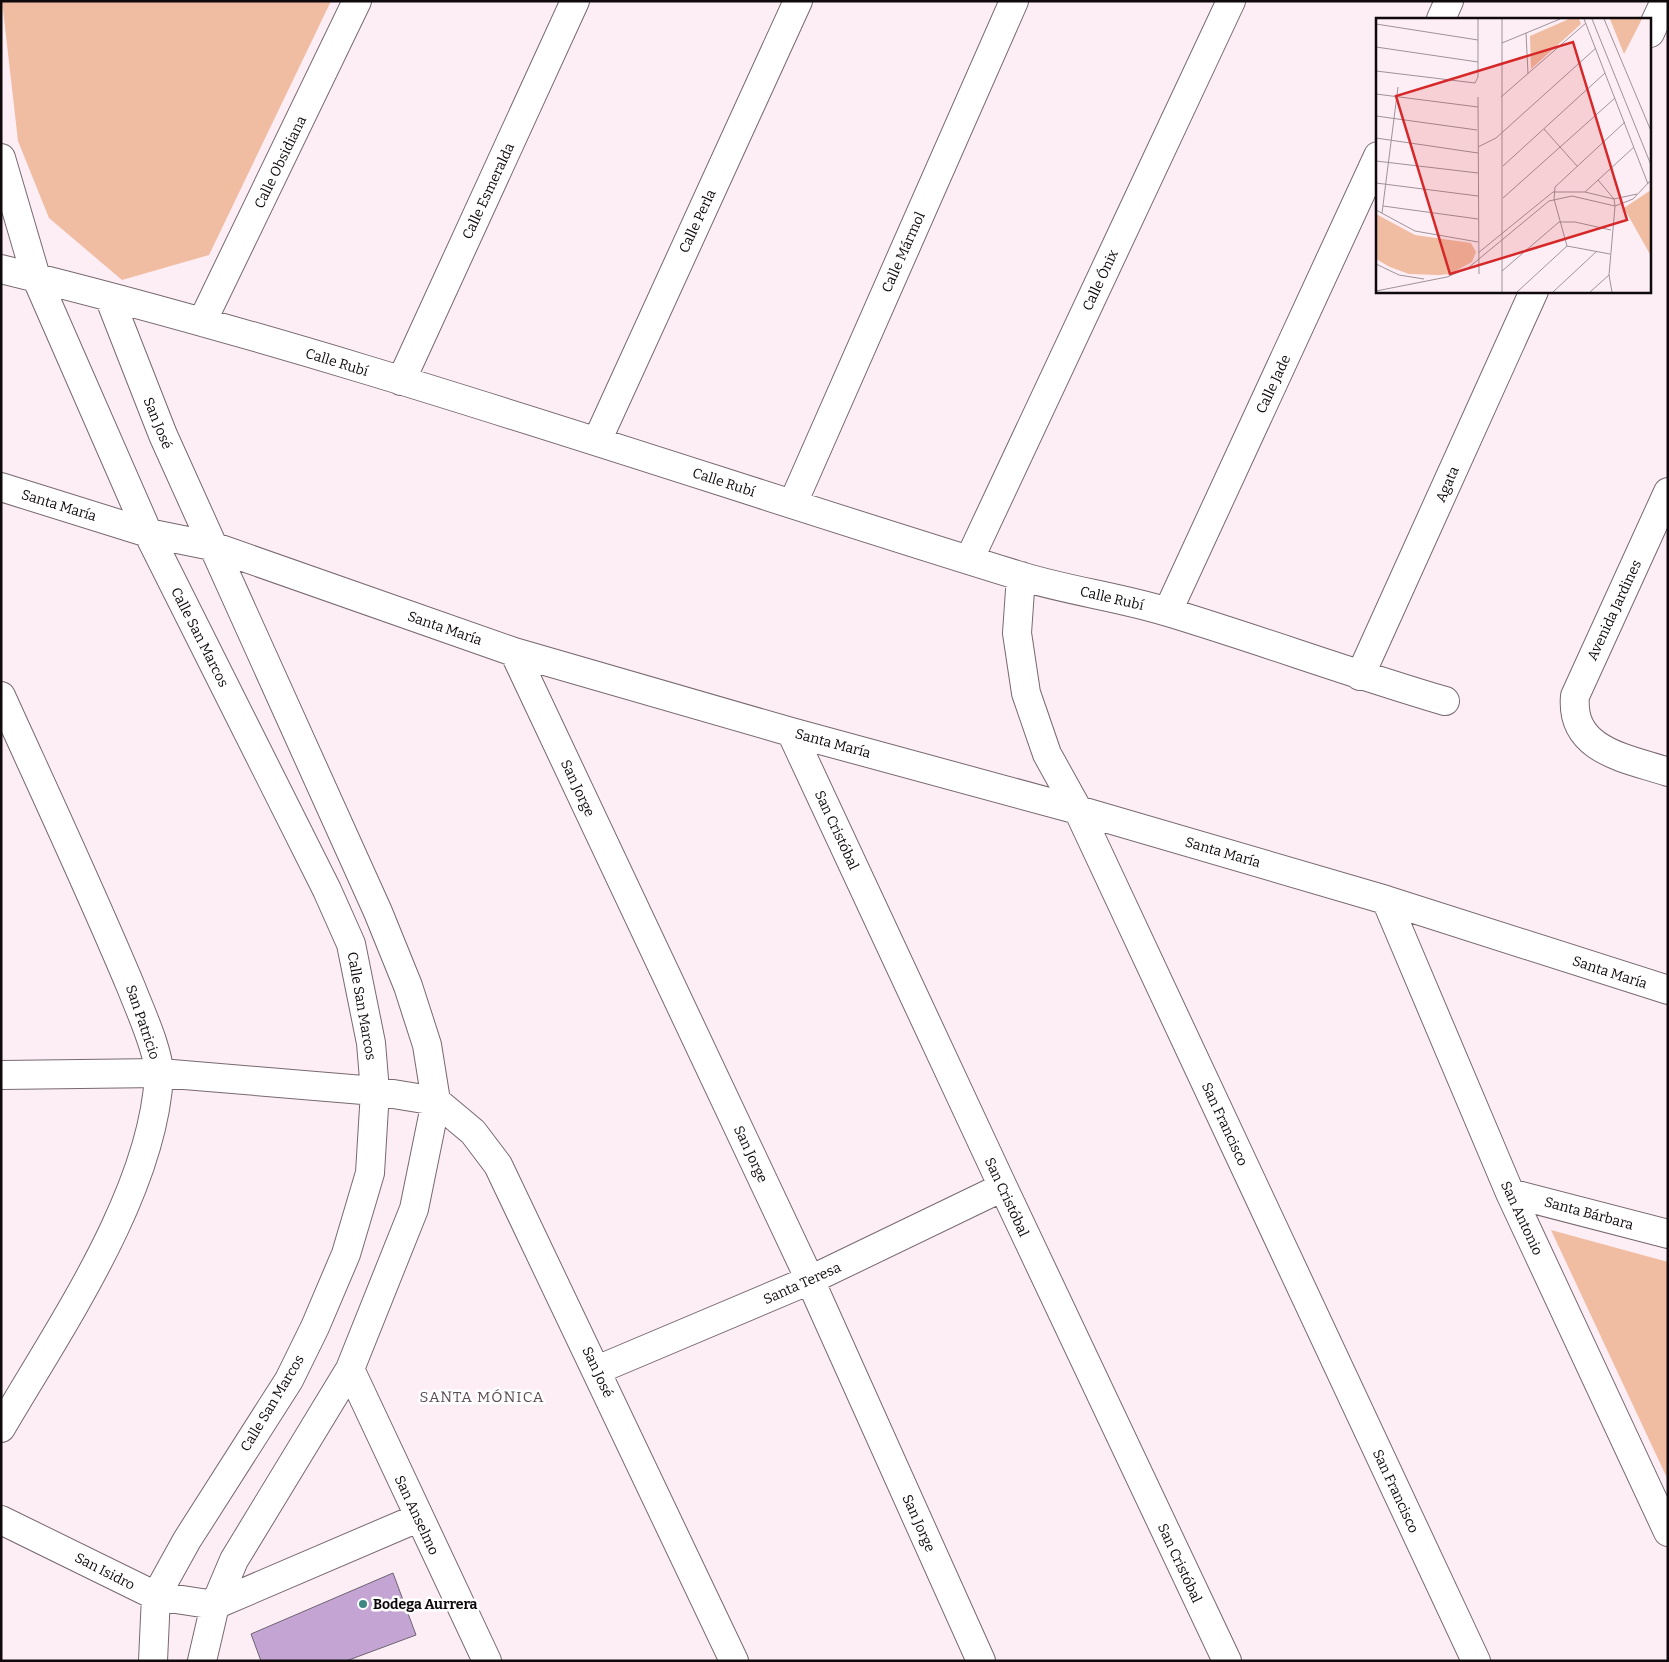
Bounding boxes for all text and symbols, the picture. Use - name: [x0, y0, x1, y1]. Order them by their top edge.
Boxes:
- inset map: [1376, 18, 1652, 292]
- street label: Calle Obsidiana: [251, 113, 310, 211]
- street label: Calle Esmeralda: [459, 140, 518, 242]
- street label: Calle Perla: [675, 186, 720, 256]
- street label: Calle Mármol: [878, 209, 929, 295]
- street label: Calle Ónix: [1078, 246, 1122, 314]
- street label: Calle Rubí: [303, 345, 371, 380]
- street label: Calle Jade: [1252, 352, 1294, 416]
- street label: San José: [139, 395, 176, 452]
- street label: Agata: [1432, 463, 1463, 505]
- street label: Calle Rubí: [690, 464, 758, 501]
- street label: Santa María: [19, 486, 99, 525]
- street label: Avenida Jardines: [1584, 557, 1645, 663]
- street label: Calle Rubí: [1078, 583, 1146, 614]
- street label: Calle San Marcos: [167, 584, 232, 690]
- street label: Santa María: [405, 608, 485, 649]
- street label: Santa María: [793, 725, 873, 762]
- street label: San Jorge: [557, 757, 598, 819]
- street label: San Cristóbal: [811, 788, 862, 873]
- street label: Santa María: [1183, 834, 1263, 871]
- street label: Calle San Marcos: [344, 951, 379, 1062]
- street label: Santa María: [1570, 952, 1650, 993]
- street label: San Patricio: [122, 983, 163, 1062]
- street label: San Francisco: [1198, 1080, 1251, 1169]
- street label: San Jorge: [730, 1123, 771, 1185]
- street label: San Cristóbal: [981, 1155, 1032, 1240]
- street label: San Antonio: [1497, 1178, 1546, 1258]
- street label: Santa Bárbara: [1543, 1193, 1636, 1234]
- street label: Santa Teresa: [761, 1259, 844, 1308]
- street label: San José: [578, 1344, 617, 1400]
- street label: Calle San Marcos: [237, 1352, 308, 1455]
- district label: SANTA MÓNICA: [420, 1388, 544, 1406]
- street label: San Francisco: [1369, 1447, 1422, 1536]
- street label: San Anselmo: [391, 1473, 442, 1558]
- street label: San Jorge: [898, 1492, 939, 1555]
- street label: San Cristóbal: [1154, 1521, 1205, 1606]
- street label: San Isidro: [72, 1549, 138, 1594]
- place label: Bodega Aurrera: [373, 1596, 478, 1613]
- marker: Bodega Aurrera: [357, 1598, 369, 1610]

